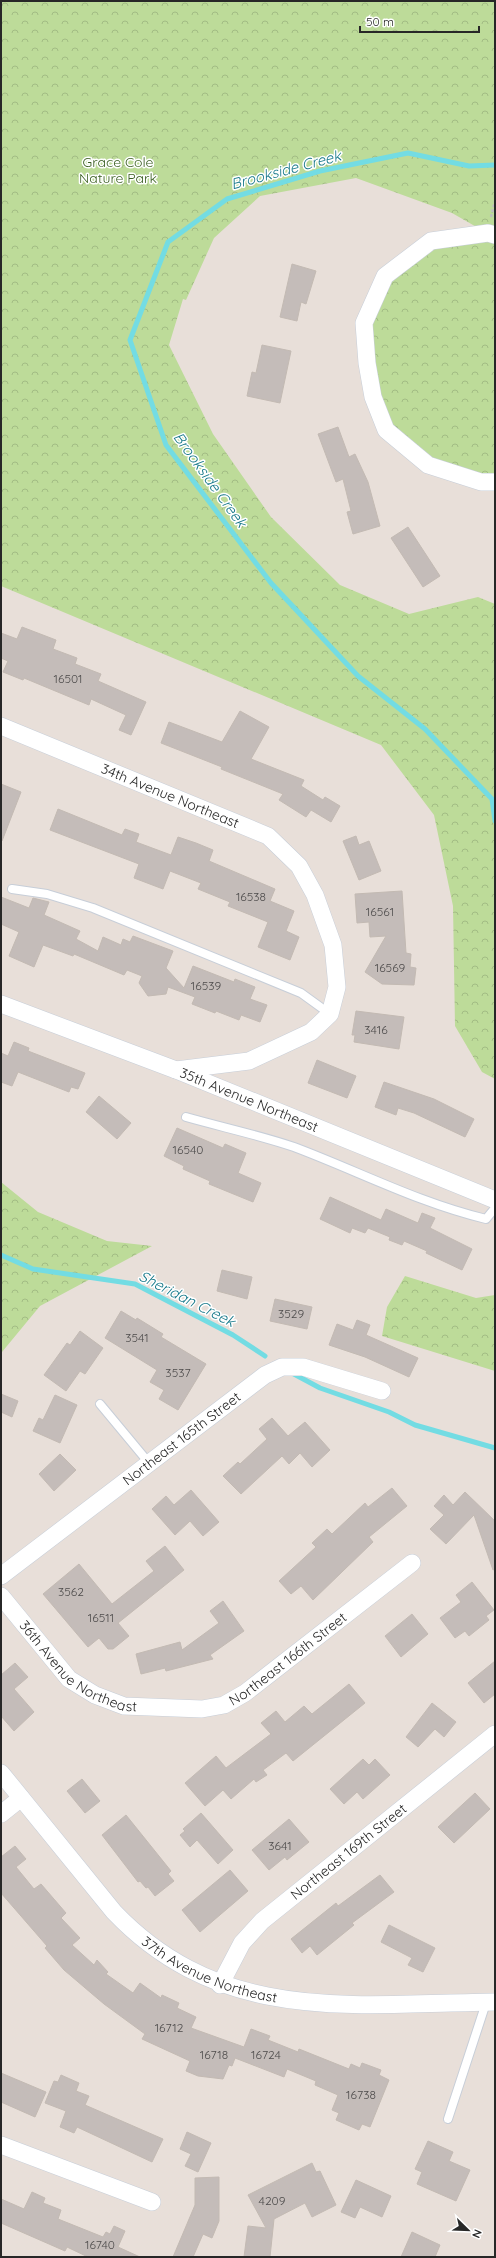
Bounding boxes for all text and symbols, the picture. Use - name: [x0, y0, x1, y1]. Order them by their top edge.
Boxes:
- scale bar: [360, 8, 479, 34]
- text: 50 m: [366, 14, 394, 29]
- water label: Brookside Creek: [229, 145, 345, 193]
- park label: Grace Cole Nature Park: [79, 153, 157, 187]
- water label: Brookside Creek: [169, 428, 253, 533]
- house number: 16501: [53, 671, 83, 686]
- street label: 34th Avenue Northeast: [99, 759, 242, 832]
- house number: 16538: [236, 889, 266, 904]
- house number: 16561: [366, 904, 394, 919]
- house number: 16569: [375, 960, 406, 975]
- house number: 16539: [191, 978, 222, 993]
- house number: 3416: [364, 1022, 388, 1037]
- street label: 35th Avenue Northeast: [177, 1064, 321, 1136]
- house number: 16540: [173, 1142, 203, 1157]
- water label: Sheridan Creek: [136, 1266, 240, 1332]
- house number: 3529: [278, 1306, 304, 1321]
- house number: 3541: [125, 1330, 149, 1345]
- house number: 3537: [165, 1365, 191, 1380]
- street label: Northeast 165th Street: [119, 1388, 244, 1489]
- house number: 3562: [58, 1584, 84, 1599]
- street label: Northeast 166th Street: [226, 1608, 350, 1709]
- house number: 16511: [88, 1610, 114, 1625]
- street label: 36th Avenue Northeast: [16, 1617, 138, 1716]
- street label: Northeast 169th Street: [287, 1799, 410, 1904]
- house number: 3641: [268, 1838, 292, 1853]
- street label: 37th Avenue Northeast: [138, 1932, 279, 2007]
- house number: 16712: [155, 2020, 184, 2035]
- house number: 16718: [200, 2047, 228, 2062]
- house number: 16724: [251, 2047, 281, 2062]
- house number: 16738: [346, 2087, 376, 2102]
- house number: 4209: [259, 2193, 286, 2208]
- north arrow: [448, 2210, 488, 2250]
- text: N: [469, 2227, 485, 2240]
- house number: 16740: [85, 2237, 115, 2252]

